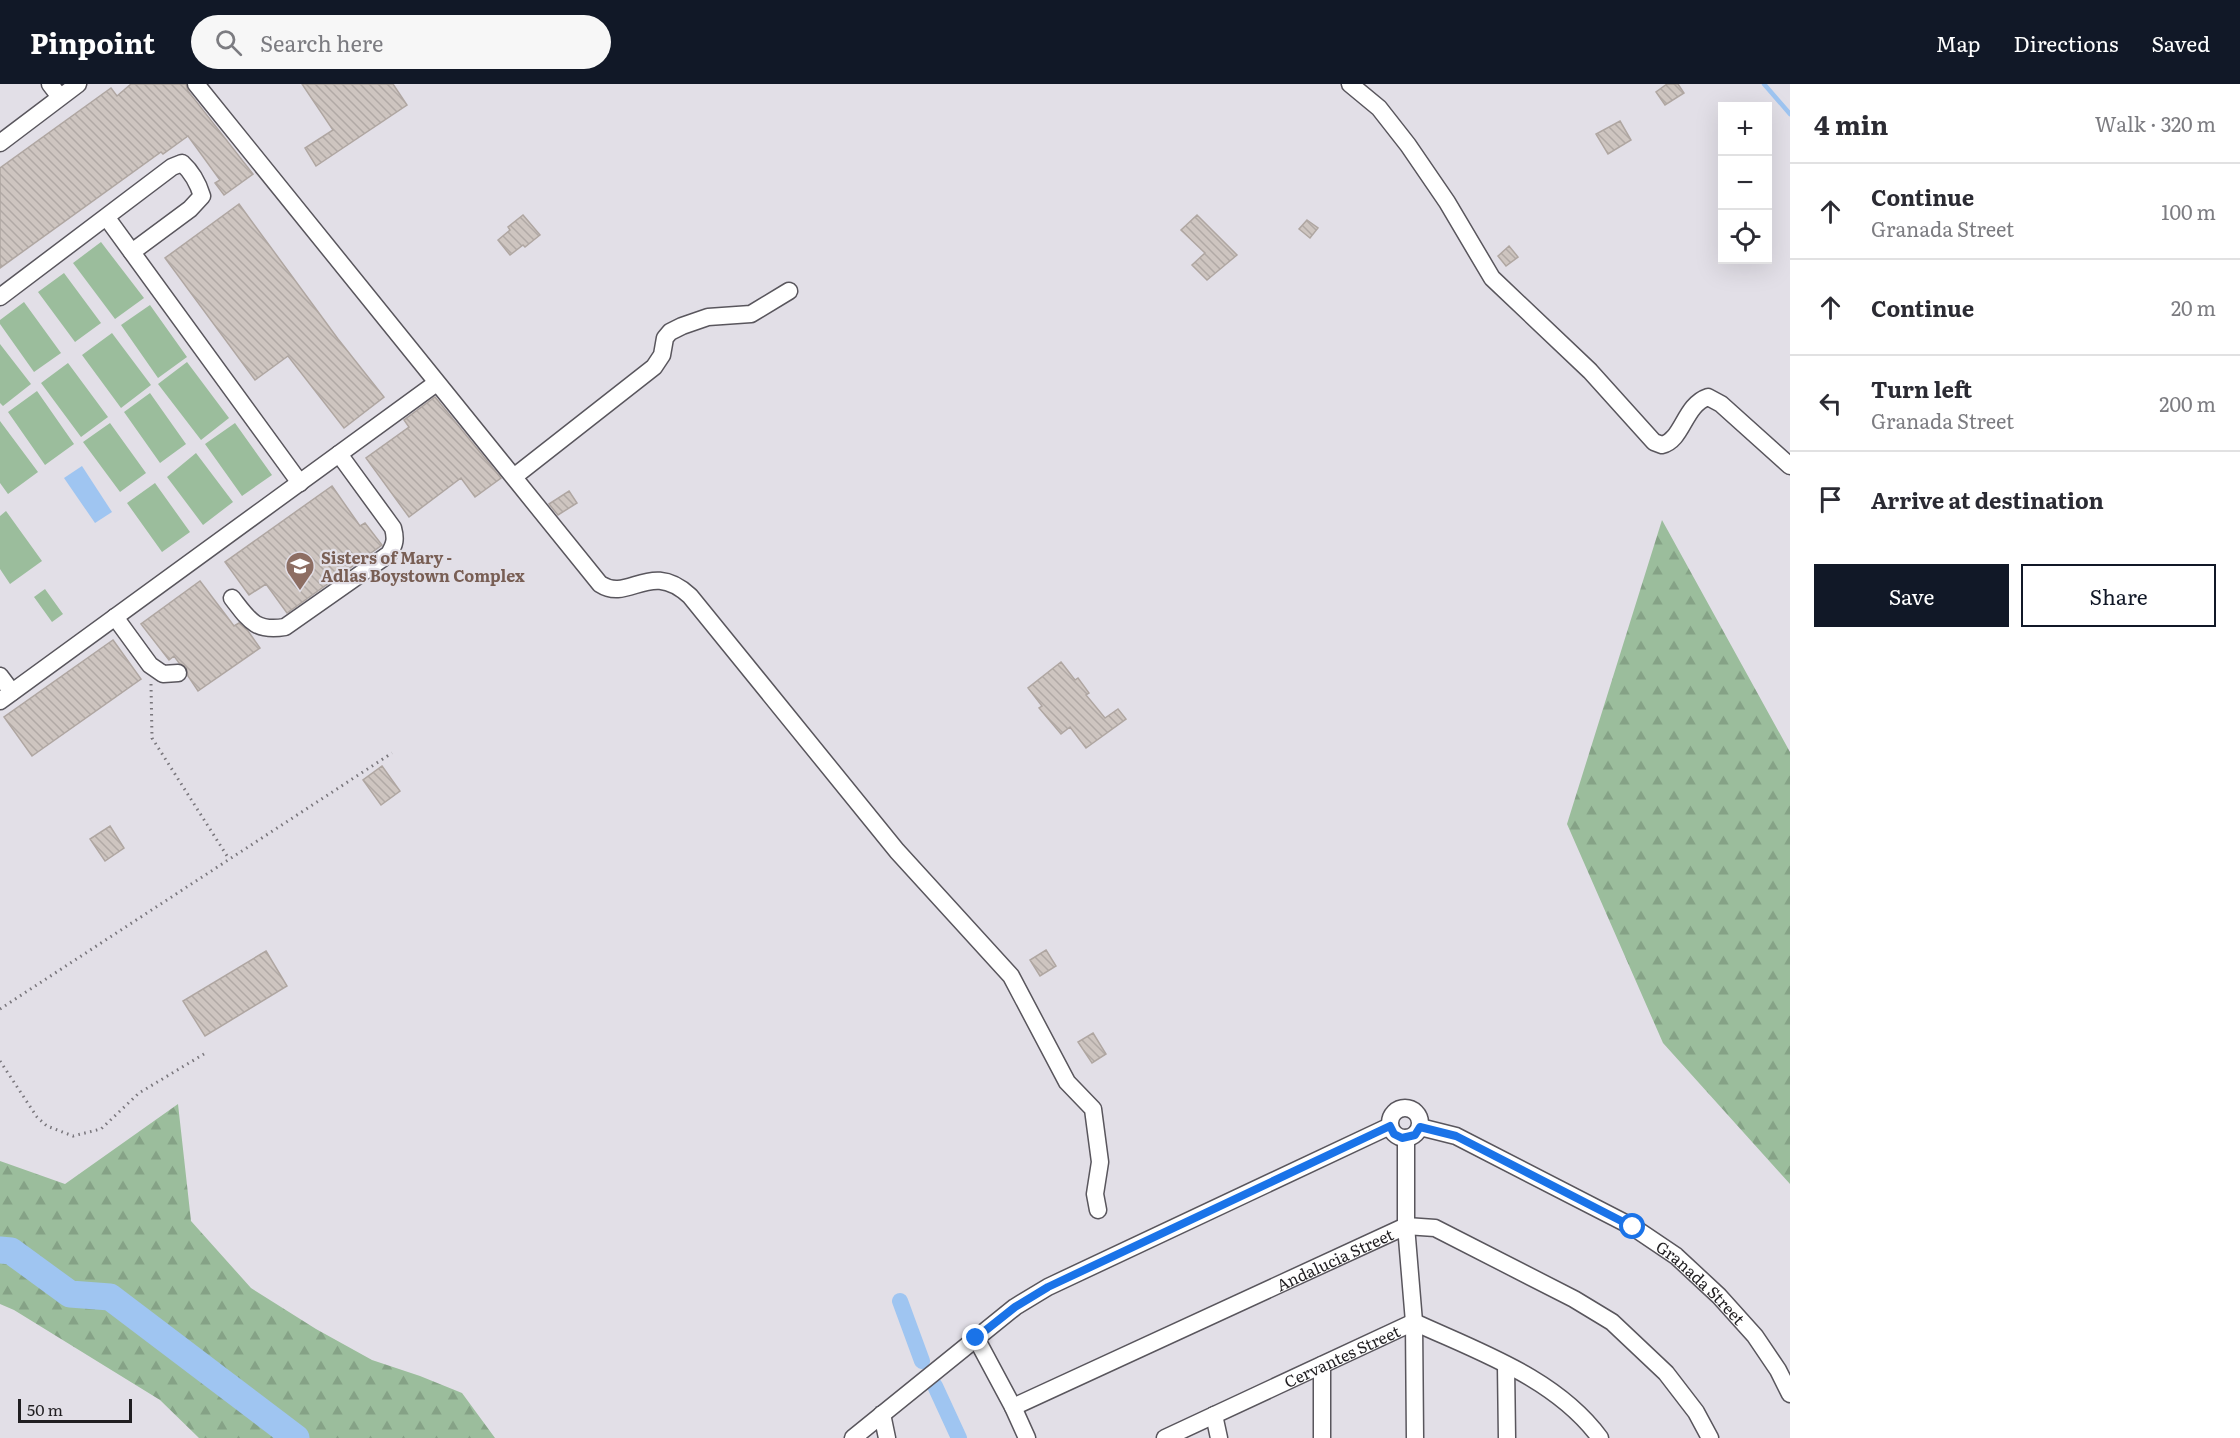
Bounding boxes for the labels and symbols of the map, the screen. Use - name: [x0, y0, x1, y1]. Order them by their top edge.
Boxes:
- place label: Sisters of Mary - Adlas Boystown Complex: [321, 545, 525, 587]
- school or university icon: Sisters of Mary - Adlas Boystown Complex: [284, 550, 316, 592]
- route start: [1619, 1213, 1645, 1239]
- street label: Andalucia Street: [1272, 1221, 1398, 1296]
- street label: Granada Street: [1652, 1234, 1751, 1330]
- street label: Cervantes Street: [1280, 1318, 1404, 1393]
- route end: [962, 1324, 988, 1350]
- scale bar: [18, 1396, 132, 1424]

